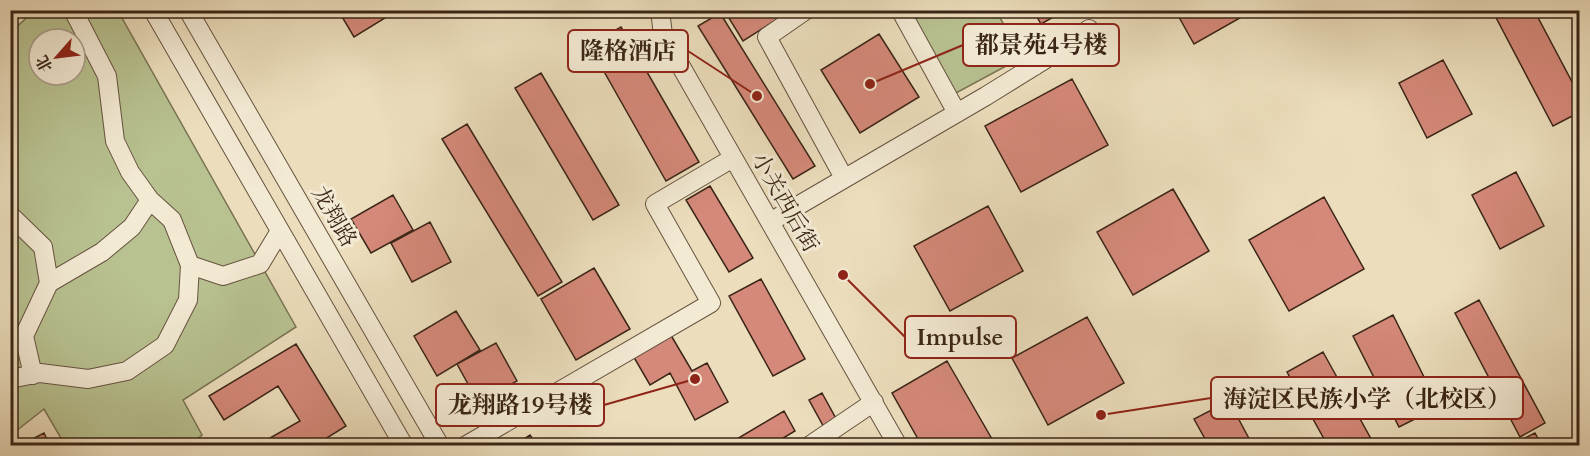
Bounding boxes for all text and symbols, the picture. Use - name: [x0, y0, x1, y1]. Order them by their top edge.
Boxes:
- callout: 都景苑4号楼: [963, 24, 1119, 66]
- north arrow: [27, 27, 87, 87]
- text: 都景苑4号楼: [975, 29, 1107, 62]
- callout: 隆格酒店: [568, 30, 688, 72]
- text: 隆格酒店: [580, 35, 676, 68]
- text: 北: [31, 51, 58, 76]
- street label: 小关西后街: [745, 147, 826, 258]
- street label: 龙翔路: [305, 180, 364, 253]
- callout: Impulse: [905, 316, 1016, 358]
- text: Impulse: [917, 321, 1003, 354]
- callout: 海淀区民族小学（北校区）: [1211, 377, 1523, 419]
- text: 海淀区民族小学（北校区）: [1223, 383, 1511, 416]
- callout: 龙翔路19号楼: [436, 384, 604, 426]
- text: 龙翔路19号楼: [448, 389, 592, 422]

